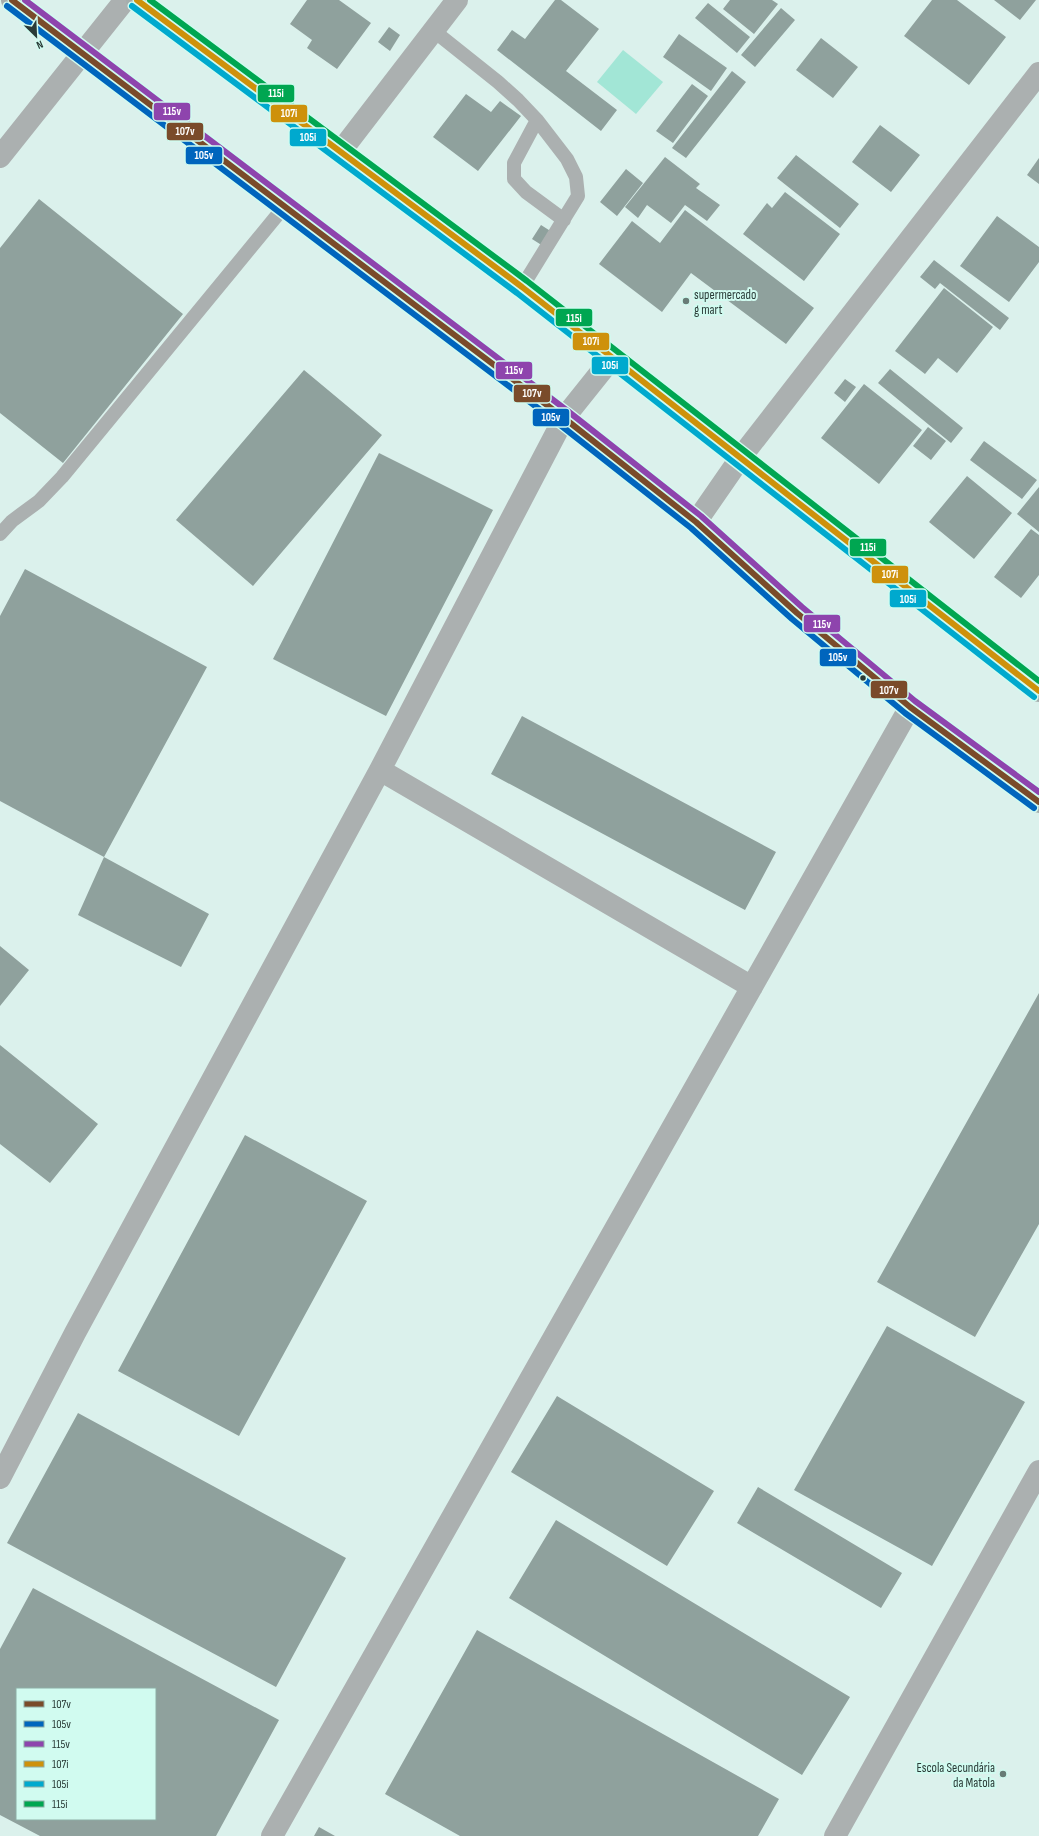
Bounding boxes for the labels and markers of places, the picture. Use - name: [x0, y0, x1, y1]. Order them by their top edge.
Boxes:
- place label: supermercado g mart: [694, 287, 756, 318]
- marker: supermercado g mart: [681, 296, 691, 306]
- unlabelled marker: [858, 673, 868, 683]
- place label: Escola Secundária da Matola: [916, 1760, 995, 1791]
- marker: Escola Secundária da Matola: [998, 1769, 1008, 1779]

